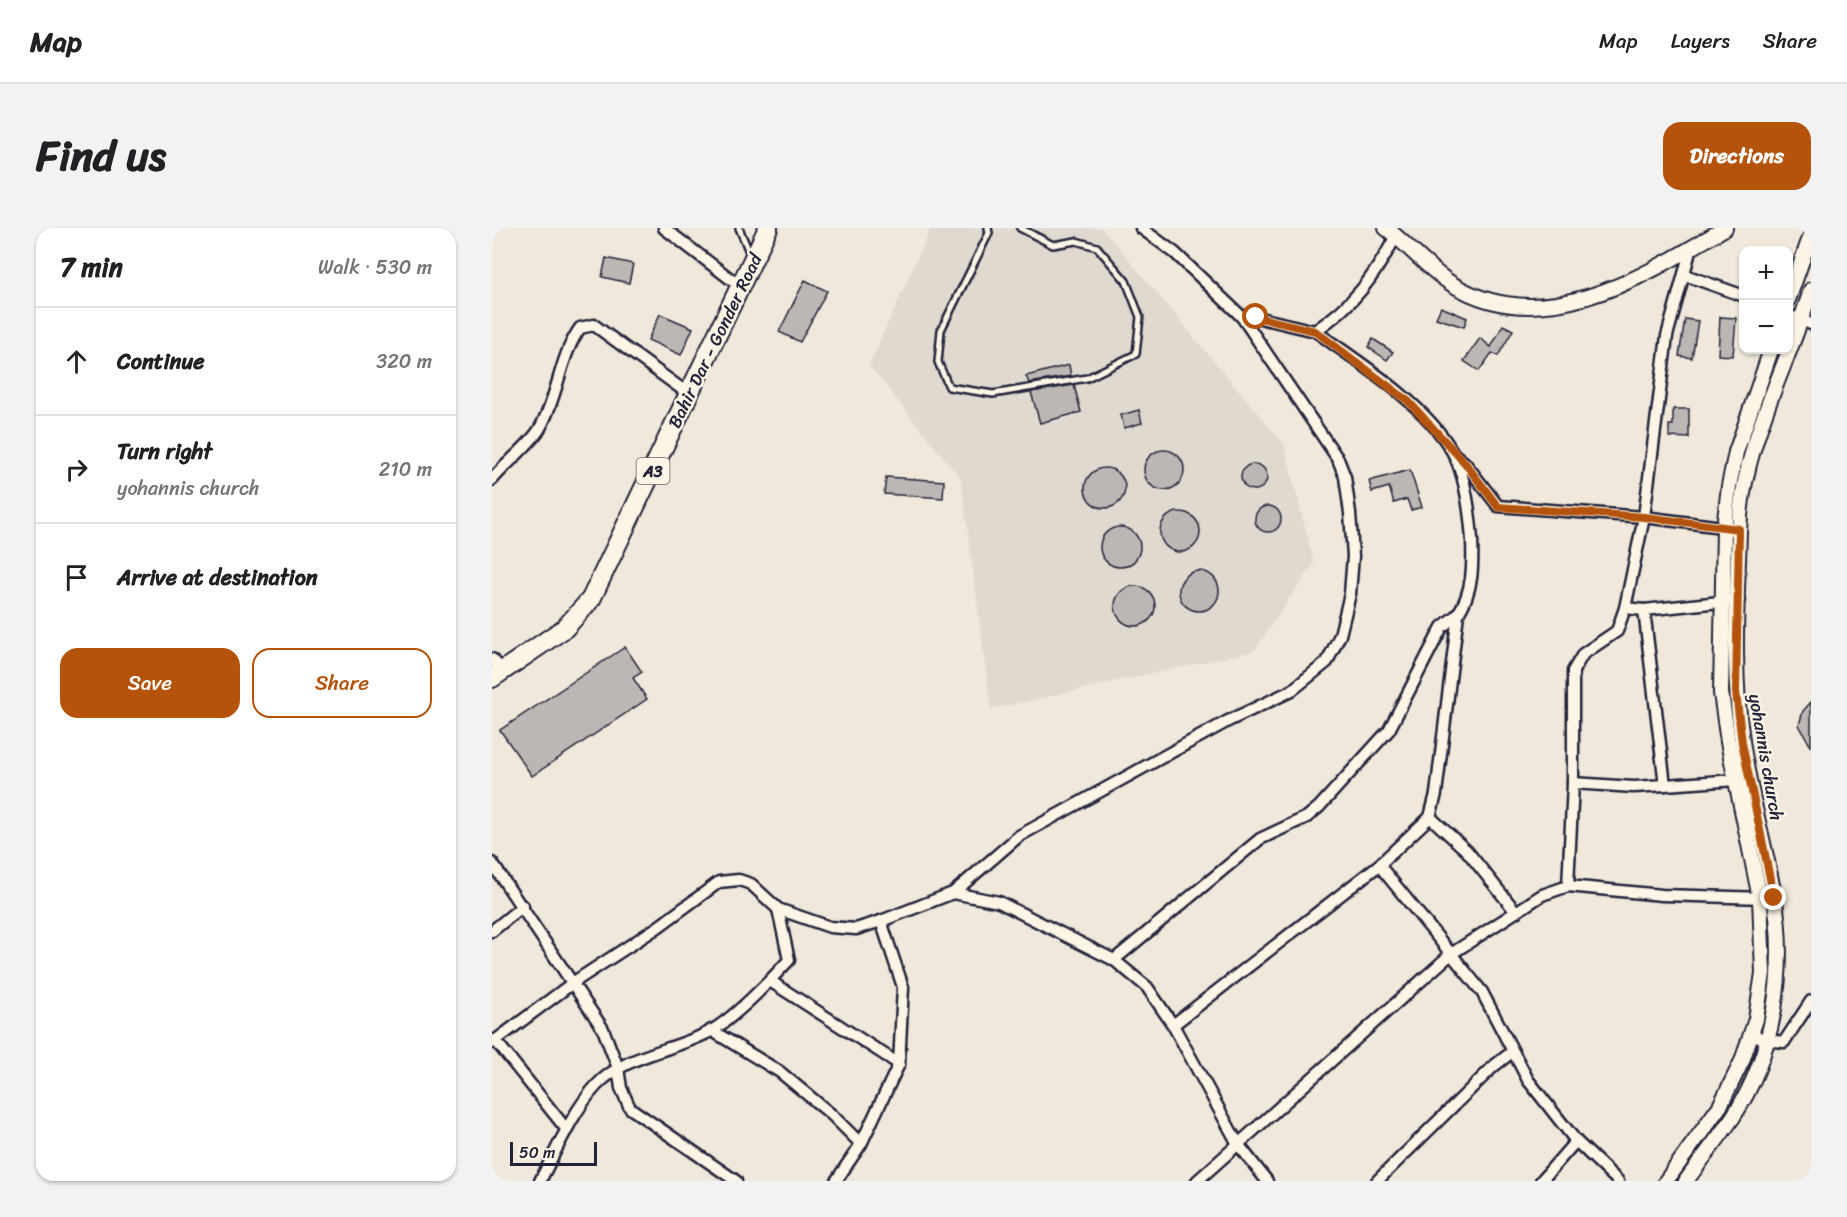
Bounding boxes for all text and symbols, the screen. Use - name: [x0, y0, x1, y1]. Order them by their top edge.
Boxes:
- text: Map: [30, 17, 82, 66]
- text: Map: [1599, 22, 1638, 60]
- text: Layers: [1671, 22, 1730, 60]
- text: Share: [1763, 22, 1817, 60]
- text: Find us: [36, 119, 166, 193]
- button: Directions: [1663, 122, 1811, 190]
- text: 7 min: [60, 244, 123, 290]
- map controls: [1739, 246, 1793, 354]
- button: +: [1739, 246, 1793, 300]
- street label: Bahir Dar - Gonder Road: [659, 247, 772, 434]
- text: Walk · 530 m: [318, 250, 432, 285]
- button: −: [1739, 300, 1793, 354]
- route start: [1242, 303, 1268, 329]
- text: Continue: [117, 342, 205, 381]
- text: 320 m: [376, 344, 432, 379]
- icon: ahead: [60, 345, 93, 378]
- text: Turn right: [117, 432, 212, 471]
- text: 210 m: [379, 452, 432, 487]
- icon: right: [60, 453, 93, 486]
- road number: A3: [636, 458, 670, 484]
- text: yohannis church: [117, 471, 259, 506]
- text: Arrive at destination: [117, 558, 318, 597]
- icon: arrive: [60, 561, 93, 594]
- button: Save: [60, 648, 240, 718]
- button: Share: [252, 648, 432, 718]
- street label: yohannis church: [1739, 691, 1793, 823]
- route end: [1760, 884, 1786, 910]
- text: 50 m: [519, 1138, 555, 1167]
- scale bar: [510, 1139, 597, 1166]

